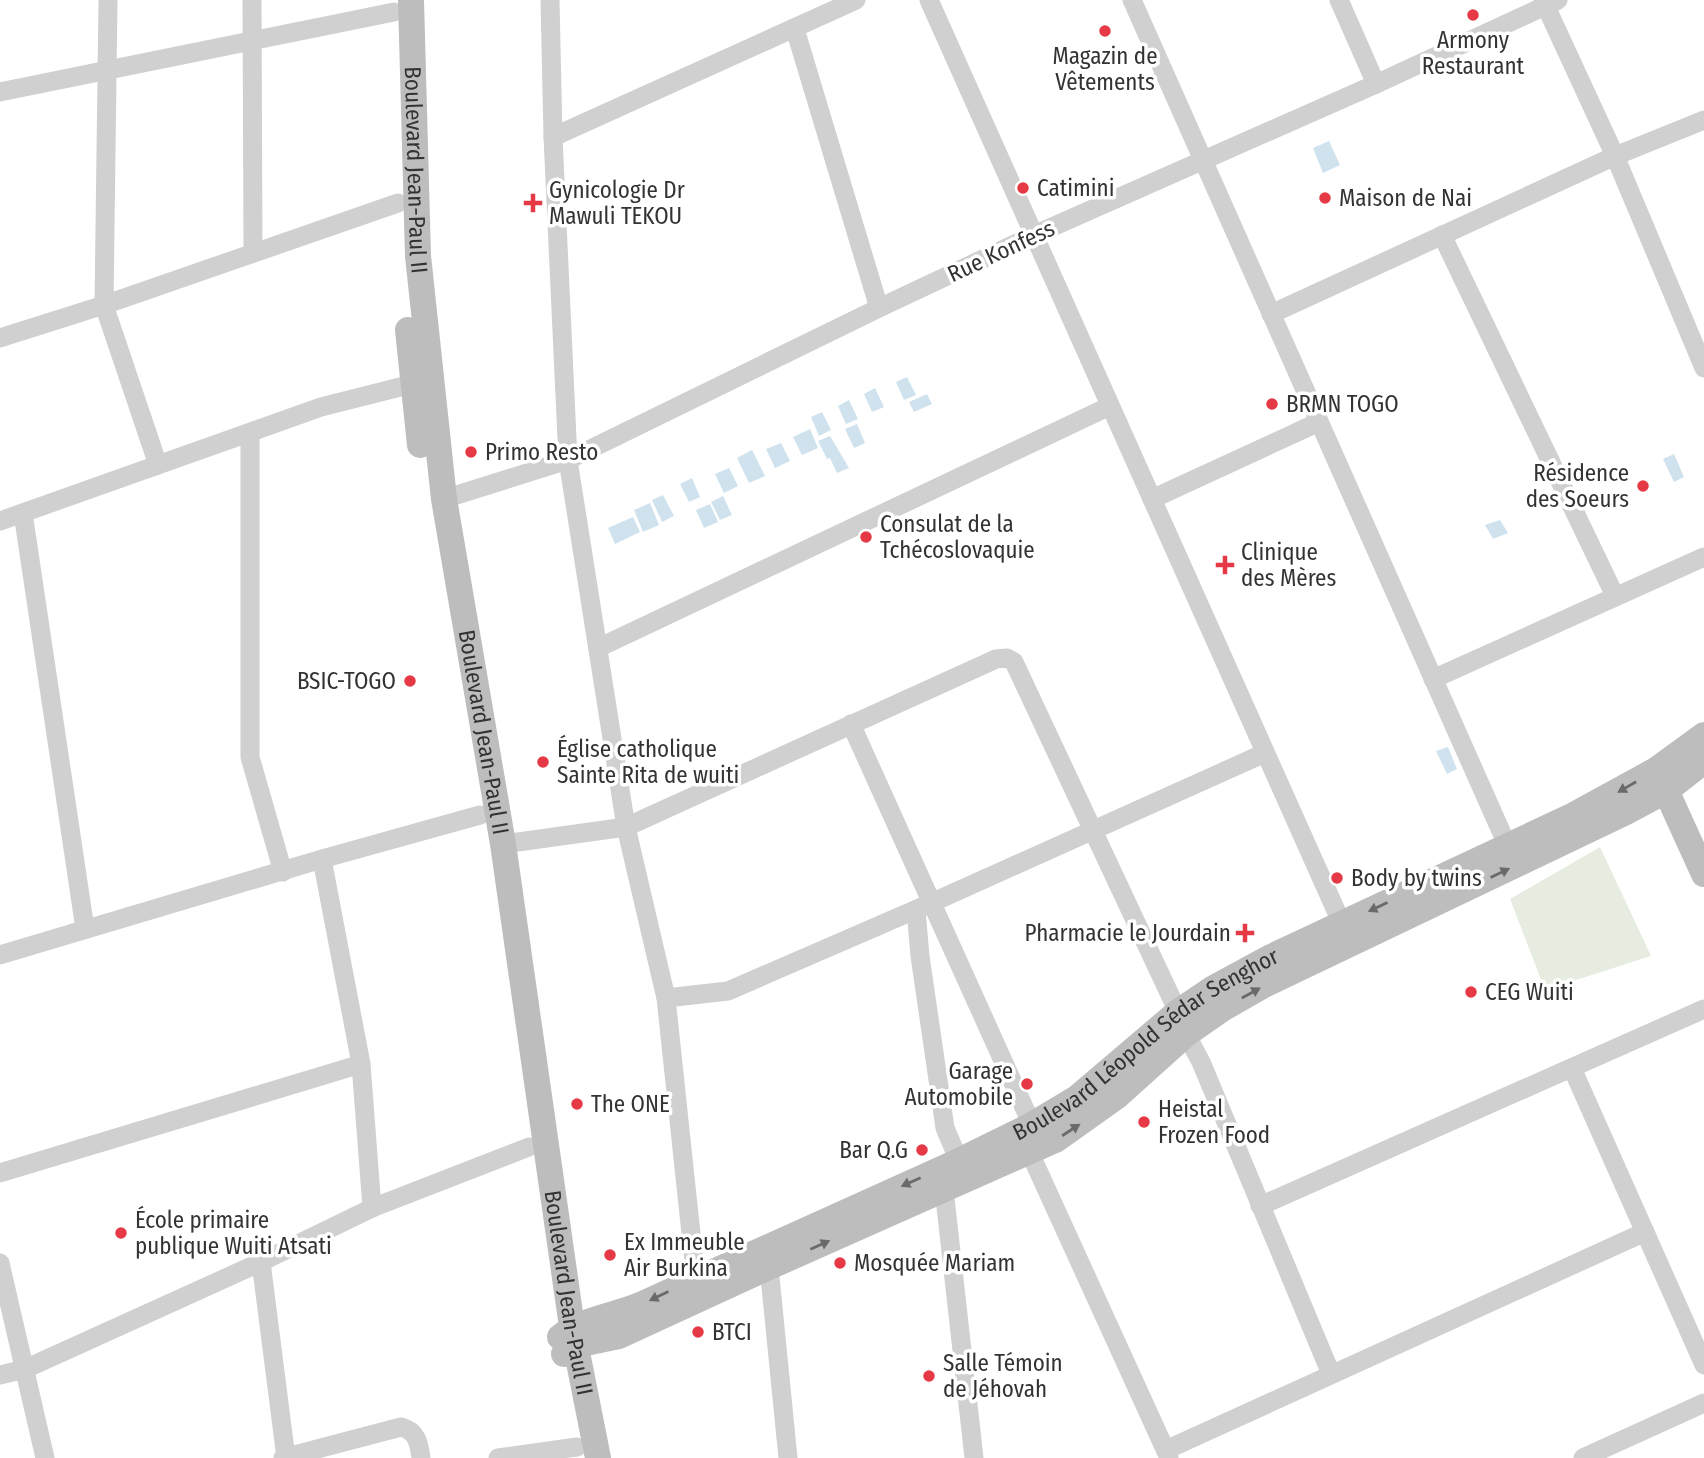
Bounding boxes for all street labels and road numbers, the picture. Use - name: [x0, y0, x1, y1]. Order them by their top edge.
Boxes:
- street label: Boulevard Jean-Paul II: [399, 66, 434, 275]
- street label: Rue Konfess: [943, 214, 1059, 288]
- street label: Boulevard Jean-Paul II: [453, 628, 515, 837]
- street label: Boulevard Léopold Sédar Senghor: [1008, 942, 1283, 1146]
- street label: Boulevard Jean-Paul II: [539, 1188, 599, 1398]

